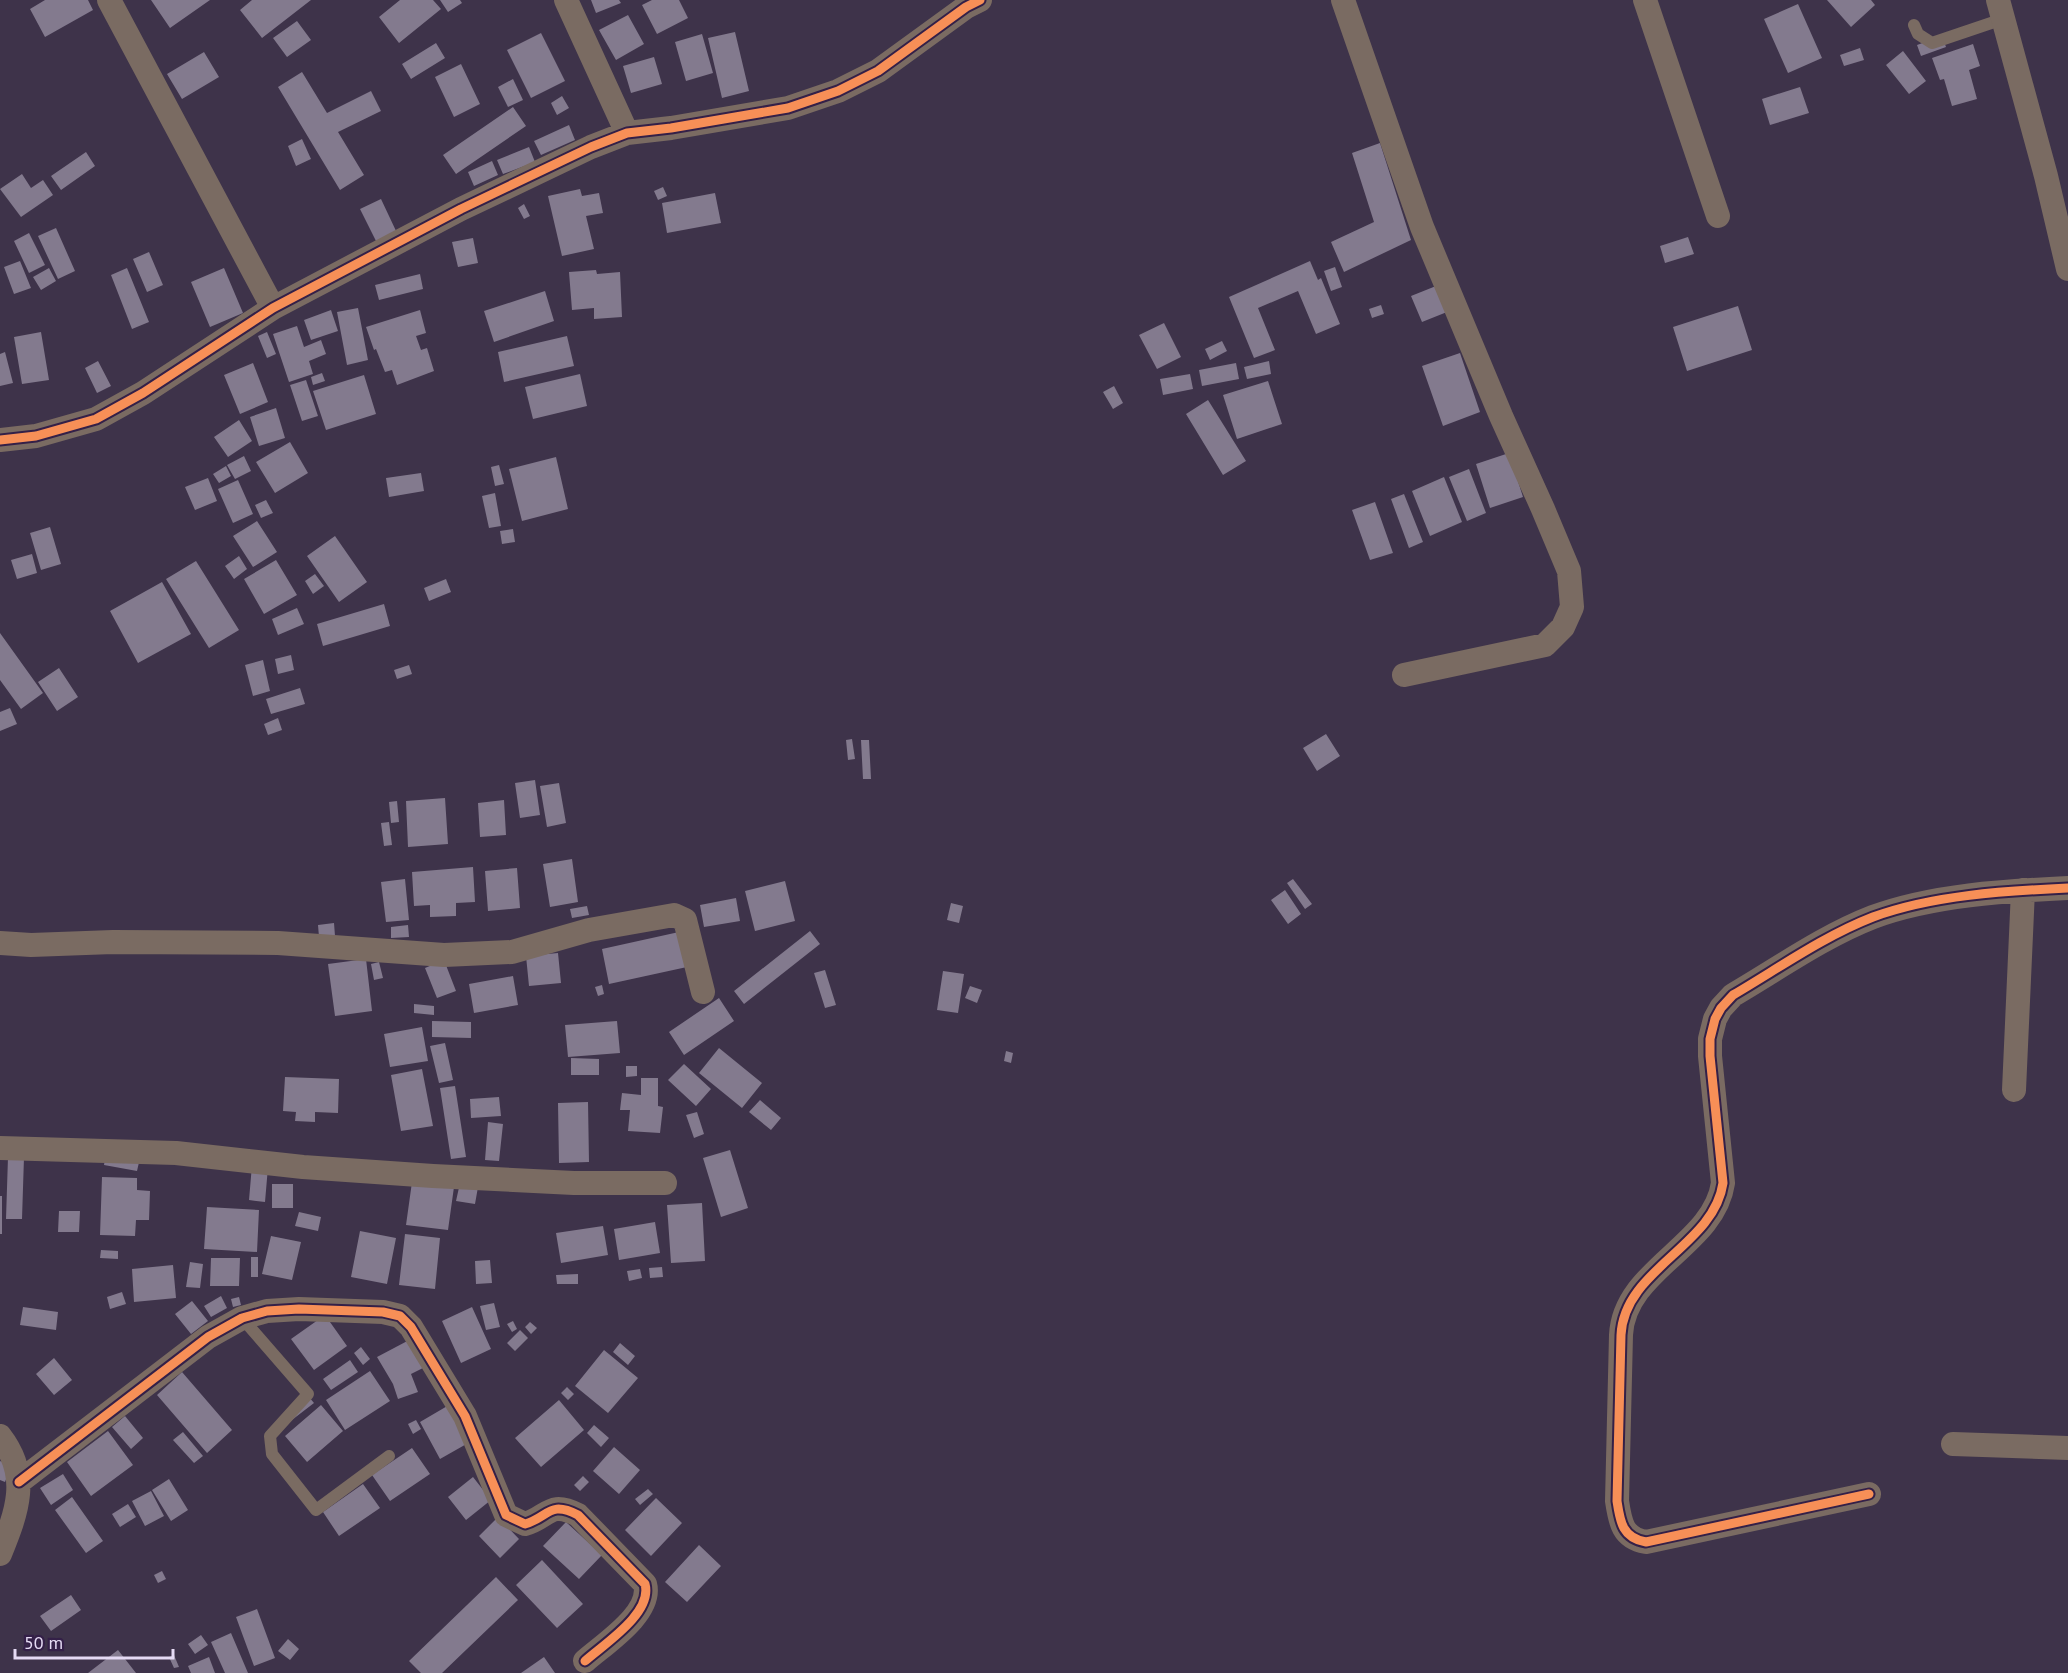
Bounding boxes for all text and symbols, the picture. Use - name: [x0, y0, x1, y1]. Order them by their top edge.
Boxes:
- scale bar: [15, 1622, 172, 1660]
- text: 50 m: [24, 1631, 63, 1654]

